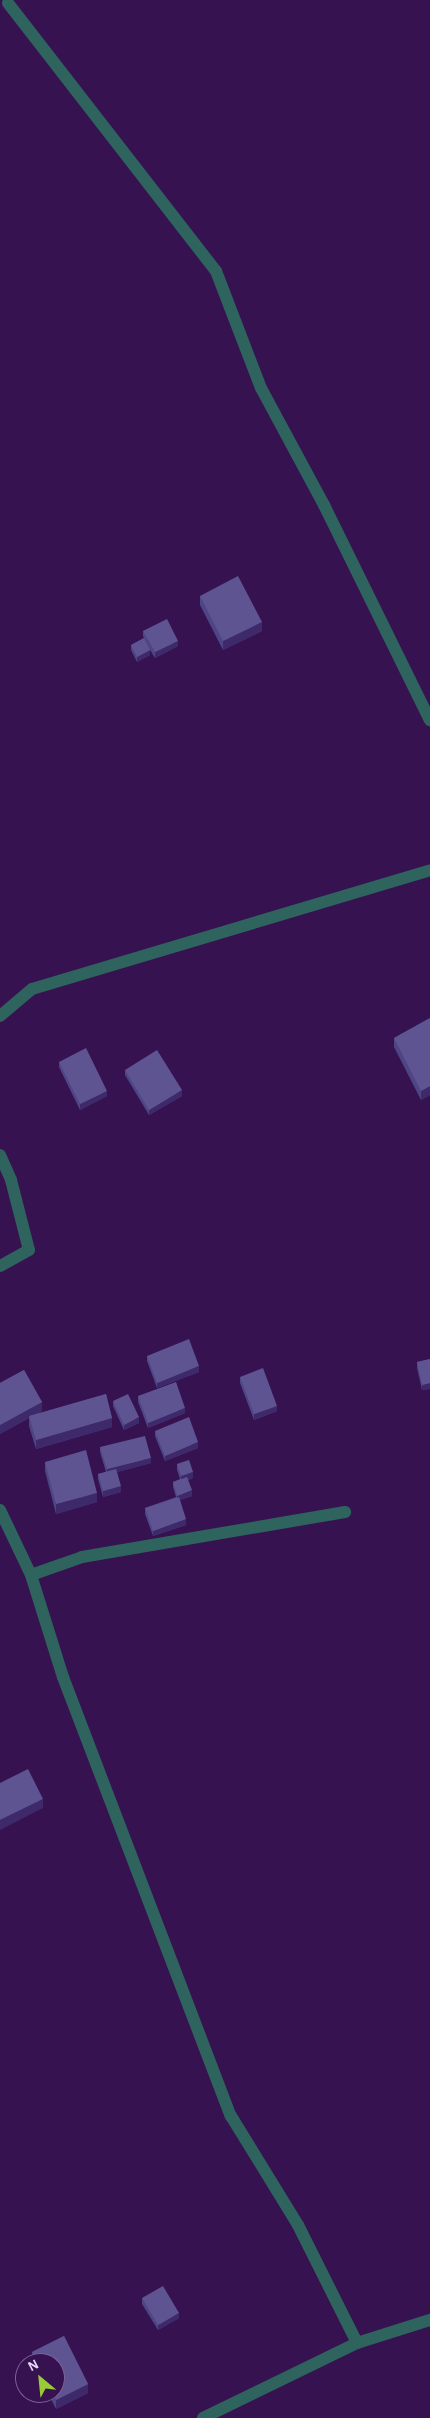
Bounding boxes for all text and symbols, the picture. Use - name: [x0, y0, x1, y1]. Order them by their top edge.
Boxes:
- north arrow: [15, 2353, 65, 2403]
- text: N: [26, 2357, 41, 2374]

